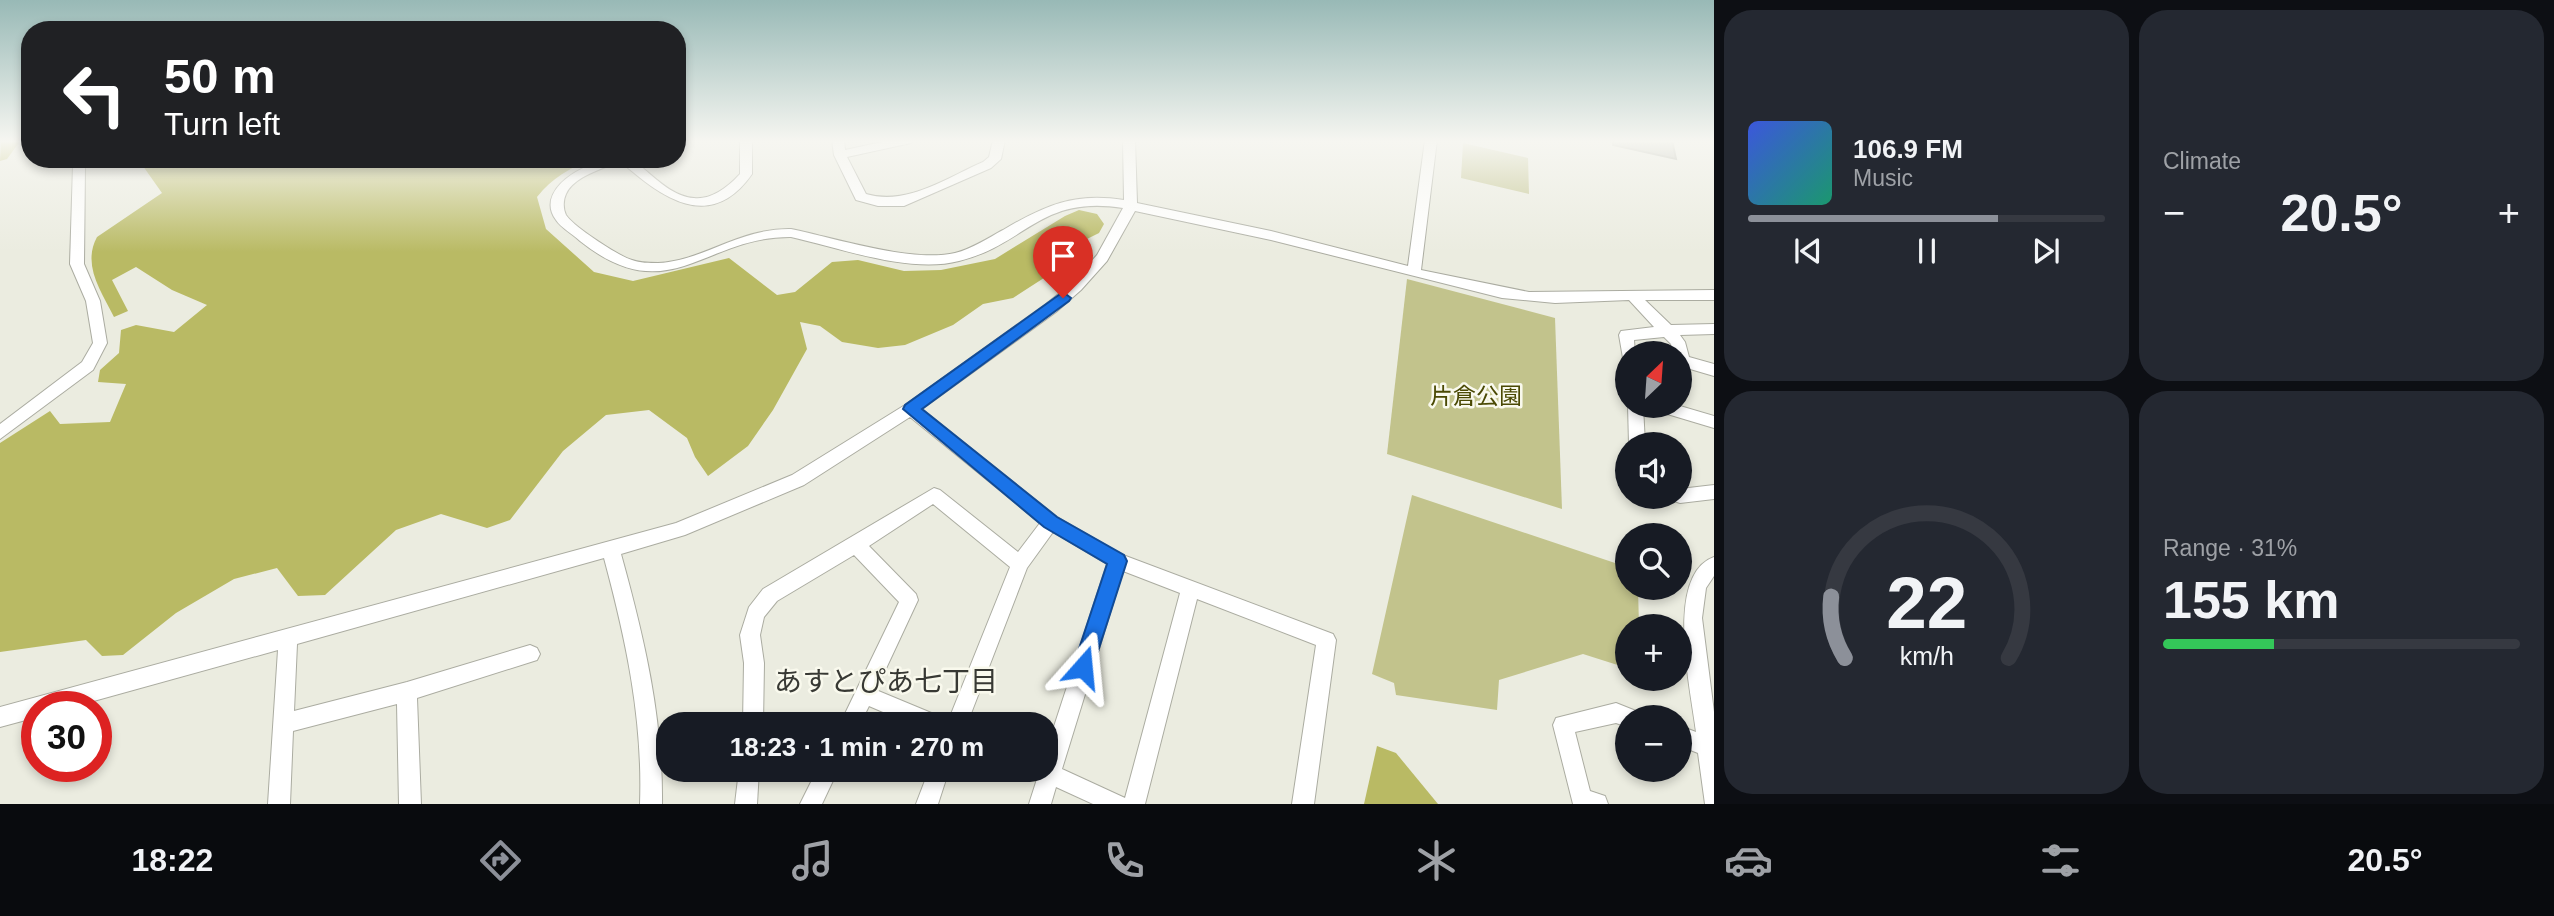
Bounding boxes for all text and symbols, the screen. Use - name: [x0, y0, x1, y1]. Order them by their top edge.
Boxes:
- icon: left: [49, 49, 140, 140]
- text: 50 m: [164, 49, 276, 103]
- text: Turn left: [164, 106, 280, 142]
- text: 106.9 FM: [1853, 134, 1963, 164]
- text: Climate: [2163, 148, 2241, 174]
- text: Music: [1853, 165, 1913, 191]
- text: 20.5°: [2280, 184, 2403, 242]
- text: −: [2163, 192, 2185, 234]
- text: +: [2498, 192, 2520, 234]
- pin: [1033, 226, 1093, 298]
- icon: previous: [1789, 232, 1827, 270]
- icon: pause: [1908, 232, 1946, 270]
- icon: next: [2027, 232, 2065, 270]
- icon: arrive: [1044, 237, 1082, 275]
- north arrow: [1615, 341, 1692, 418]
- map controls: [1615, 341, 1692, 782]
- park label: 片倉公園: [1430, 383, 1522, 409]
- button: sound: [1615, 432, 1692, 509]
- button: search: [1615, 523, 1692, 600]
- text: Range · 31%: [2163, 535, 2297, 561]
- text: 22: [1886, 563, 1967, 644]
- text: 155 km: [2163, 571, 2339, 629]
- button: +: [1615, 614, 1692, 691]
- position arrow: [1046, 630, 1120, 704]
- text: km/h: [1899, 642, 1954, 670]
- district label: あすとぴあ七丁目: [774, 666, 998, 697]
- speed limit sign: 30: [21, 691, 112, 782]
- button: −: [1615, 705, 1692, 782]
- text: 18:23 · 1 min · 270 m: [730, 732, 984, 762]
- icon: directions: [476, 836, 525, 885]
- icon: music: [788, 836, 837, 885]
- icon: phone: [1100, 836, 1149, 885]
- icon: climate: [1412, 836, 1461, 885]
- icon: car: [1724, 836, 1773, 885]
- icon: filters: [2036, 836, 2085, 885]
- text: 18:22: [131, 842, 213, 878]
- text: 20.5°: [2347, 842, 2422, 878]

